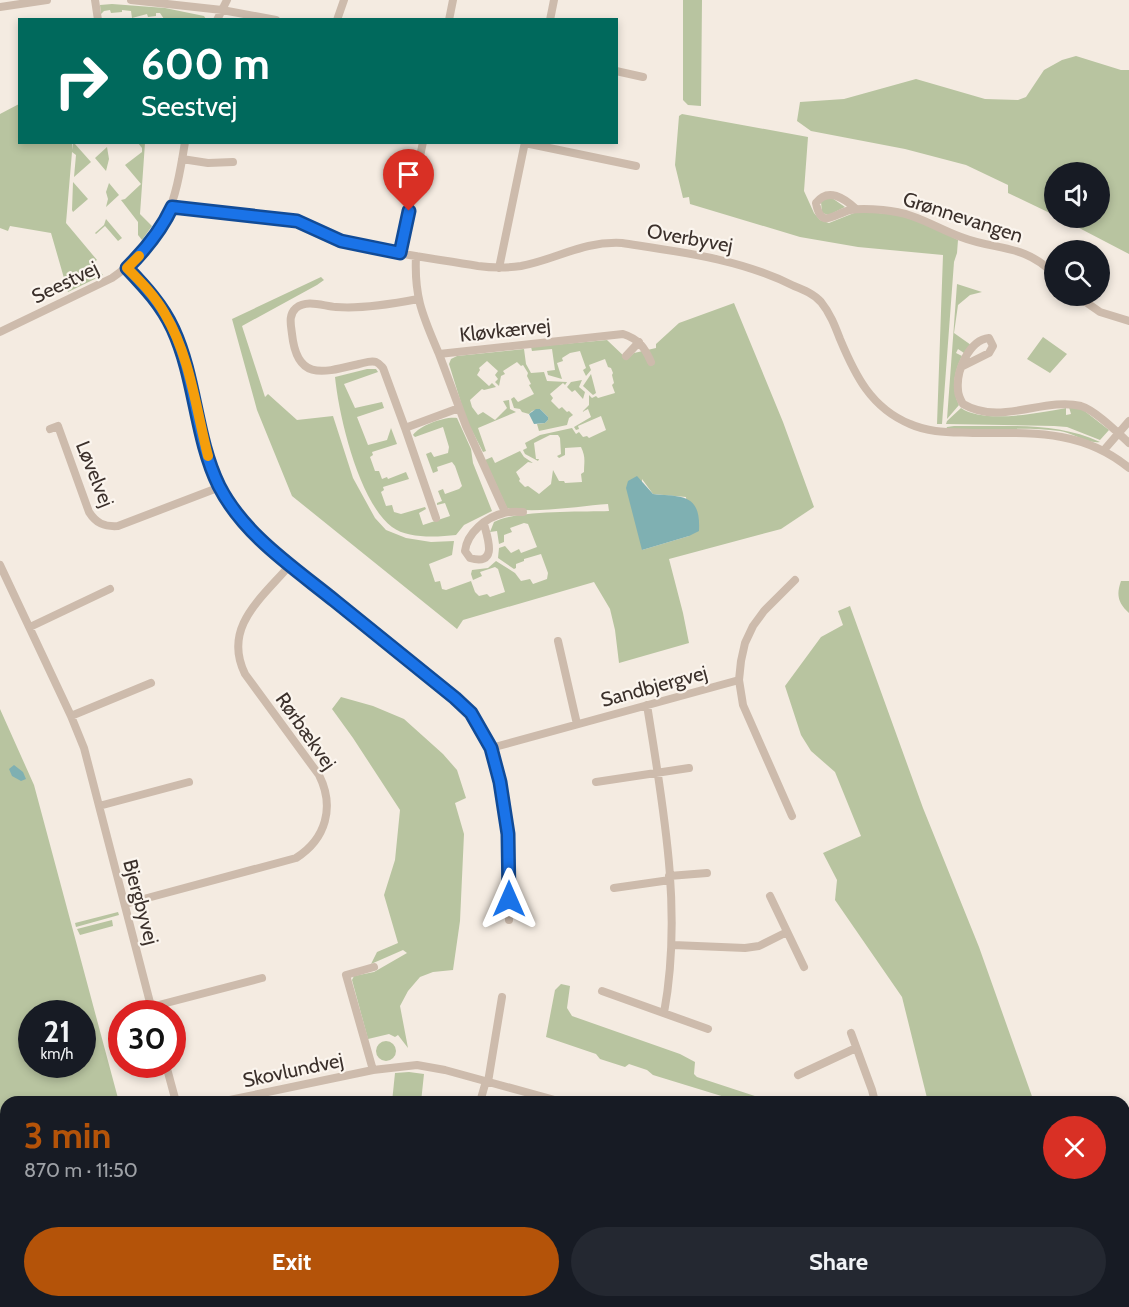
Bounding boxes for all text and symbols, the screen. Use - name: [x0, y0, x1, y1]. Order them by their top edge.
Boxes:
- text: 600 m: [141, 38, 270, 90]
- icon: right: [42, 42, 120, 120]
- text: Seestvej: [141, 90, 237, 123]
- pin: [383, 149, 434, 211]
- icon: arrive: [392, 158, 425, 191]
- map controls: [1044, 162, 1110, 306]
- button: sound: [1044, 162, 1110, 228]
- street label: Grønnevangen: [900, 186, 1026, 248]
- street label: Overbyvej: [645, 219, 735, 257]
- button: search: [1044, 240, 1110, 306]
- street label: Seestvej: [28, 256, 102, 308]
- street label: Kløvkærvej: [458, 313, 552, 347]
- street label: Løvelvej: [71, 437, 119, 511]
- street label: Sandbjergvej: [598, 660, 710, 712]
- street label: Rørbækvej: [271, 688, 341, 774]
- street label: Bjergbyvej: [118, 857, 164, 947]
- position arrow: [477, 867, 541, 931]
- speed limit sign: 30: [108, 1000, 186, 1078]
- text: 21: [44, 1013, 70, 1050]
- text: km/h: [41, 1045, 73, 1063]
- street label: Skovlundvej: [240, 1048, 346, 1092]
- text: 3 min: [24, 1113, 111, 1157]
- button: close: [1043, 1116, 1106, 1179]
- text: 870 m · 11:50: [24, 1158, 138, 1182]
- button: Exit: [24, 1227, 559, 1296]
- button: Share: [571, 1227, 1106, 1296]

